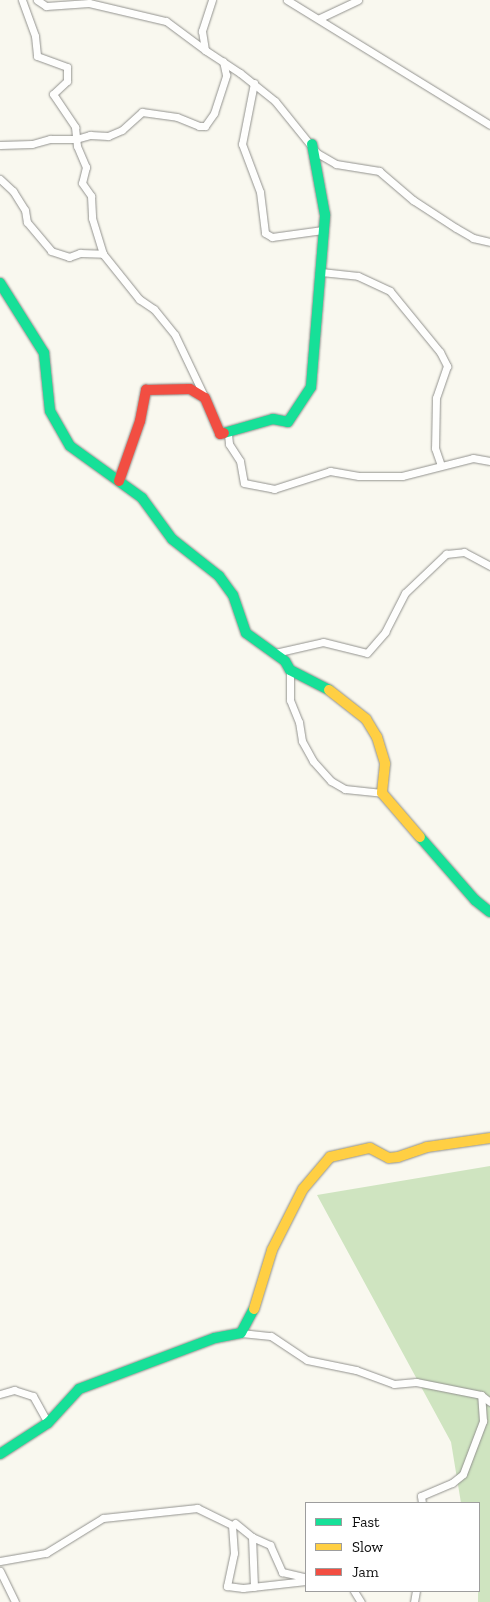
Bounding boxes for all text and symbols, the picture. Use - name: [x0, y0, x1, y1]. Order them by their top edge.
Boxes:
- legend: [305, 1502, 480, 1592]
- text: Fast: [352, 1513, 380, 1531]
- text: Slow: [352, 1538, 383, 1556]
- text: Jam: [352, 1563, 379, 1581]

